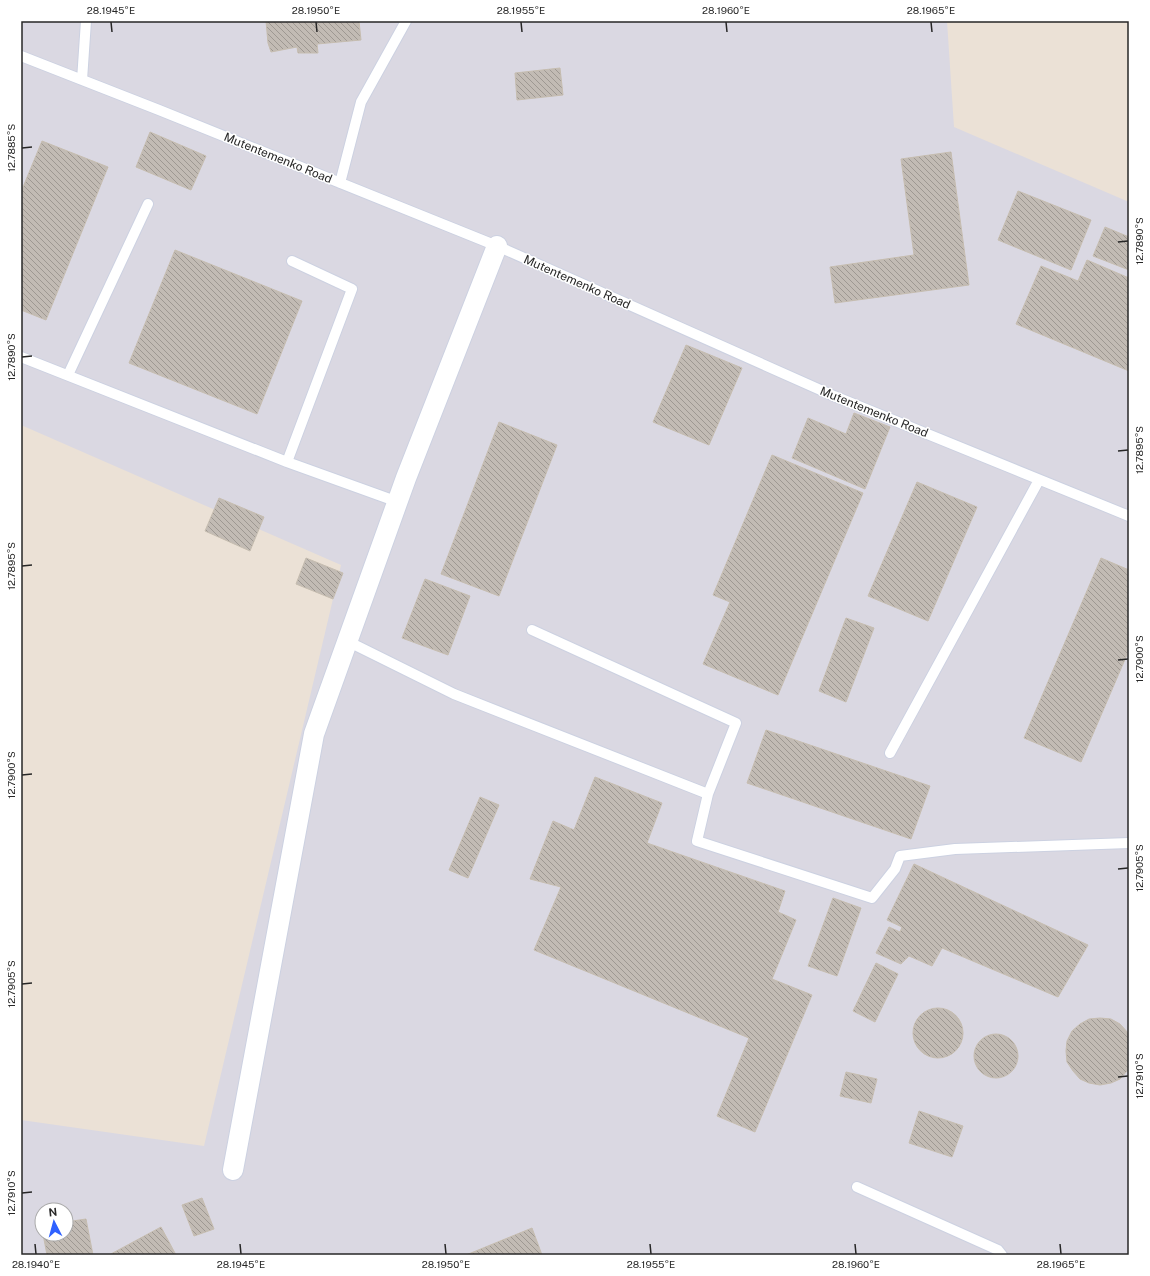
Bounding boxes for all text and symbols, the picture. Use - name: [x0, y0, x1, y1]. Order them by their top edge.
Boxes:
- text: 28.1945°E: [87, 4, 135, 16]
- text: 28.1950°E: [292, 4, 340, 16]
- text: 28.1955°E: [497, 4, 545, 16]
- text: 28.1960°E: [702, 4, 750, 16]
- text: 28.1965°E: [907, 4, 955, 16]
- text: 12.7885°S: [5, 124, 17, 172]
- street label: Mutentemenko Road: [222, 130, 334, 186]
- text: 12.7890°S: [1133, 217, 1145, 265]
- street label: Mutentemenko Road: [521, 252, 633, 312]
- text: 12.7890°S: [5, 333, 17, 381]
- street label: Mutentemenko Road: [818, 384, 930, 440]
- text: 12.7895°S: [1133, 426, 1145, 474]
- text: 12.7895°S: [5, 542, 17, 590]
- text: 12.7900°S: [1133, 635, 1145, 683]
- text: 12.7900°S: [5, 751, 17, 799]
- text: 12.7905°S: [1133, 844, 1145, 892]
- text: 12.7905°S: [5, 960, 17, 1008]
- text: 12.7910°S: [1133, 1053, 1145, 1099]
- text: 12.7910°S: [5, 1170, 17, 1216]
- north arrow: [34, 1202, 74, 1242]
- text: N: [48, 1206, 58, 1218]
- text: 28.1940°E: [12, 1258, 60, 1270]
- text: 28.1945°E: [217, 1258, 265, 1270]
- text: 28.1950°E: [422, 1258, 470, 1270]
- text: 28.1955°E: [627, 1258, 675, 1270]
- text: 28.1960°E: [832, 1258, 880, 1270]
- text: 28.1965°E: [1037, 1258, 1085, 1270]

